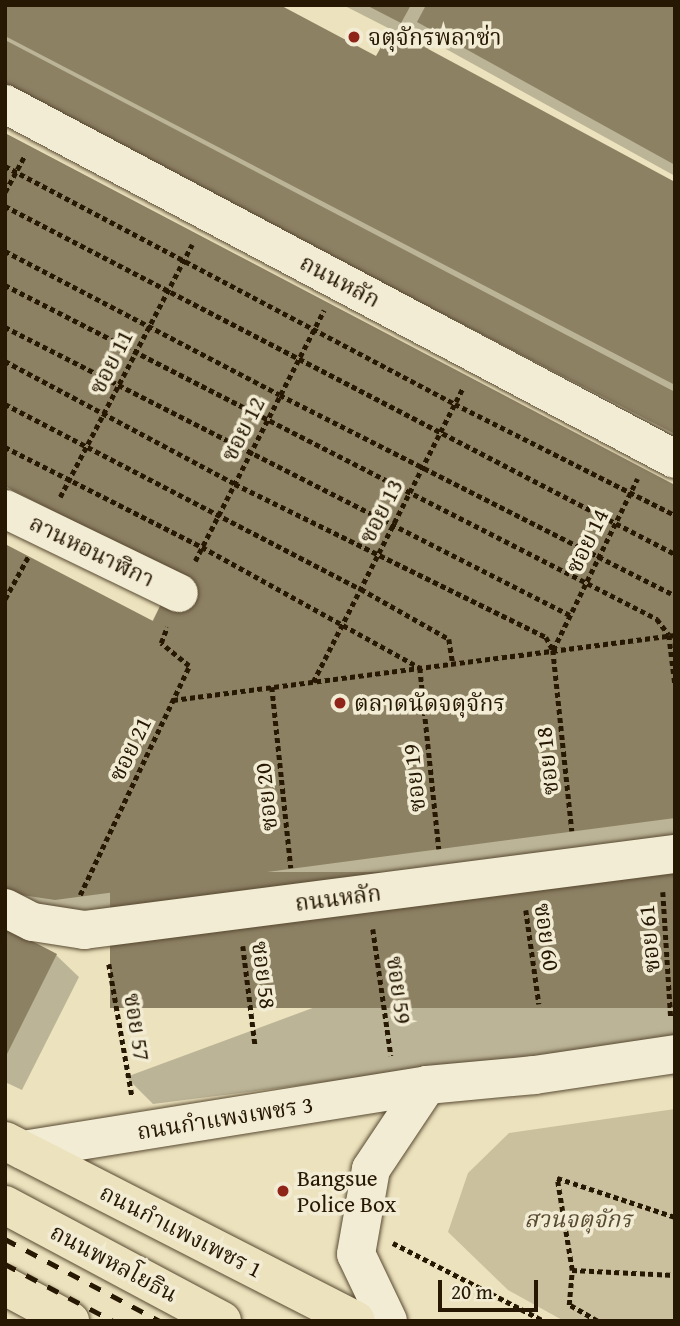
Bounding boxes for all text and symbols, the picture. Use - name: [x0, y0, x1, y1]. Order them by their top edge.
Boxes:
- place label: จตุจักรพลาซ่า: [368, 23, 501, 51]
- marker: จตุจักรพลาซ่า: [346, 29, 362, 45]
- street label: ถนนหลัก: [295, 248, 385, 314]
- street label: ซอย 11: [83, 325, 139, 399]
- street label: ซอย 12: [215, 392, 271, 466]
- street label: ซอย 13: [353, 474, 409, 548]
- street label: ซอย 14: [560, 504, 614, 578]
- street label: ลานหอนาฬิกา: [25, 509, 159, 593]
- place label: ตลาดนัดจตุจักร: [354, 689, 505, 717]
- marker: ตลาดนัดจตุจักร: [332, 695, 348, 711]
- street label: ซอย 21: [103, 712, 157, 786]
- street label: ซอย 18: [530, 726, 564, 796]
- street label: ซอย 19: [397, 743, 431, 813]
- street label: ซอย 20: [249, 762, 283, 832]
- street label: ถนนหลัก: [293, 879, 383, 917]
- street label: ซอย 60: [529, 901, 565, 973]
- street label: ซอย 61: [632, 904, 666, 974]
- street label: ซอย 58: [246, 939, 282, 1011]
- street label: ซอย 59: [381, 954, 417, 1026]
- street label: ซอย 57: [118, 991, 156, 1063]
- street label: ถนนกำแพงเพชร 3: [135, 1090, 315, 1146]
- place label: Bangsue Police Box: [297, 1164, 396, 1218]
- street label: ถนนกำแพงเพชร 1: [95, 1178, 267, 1284]
- marker: Bangsue Police Box: [275, 1183, 291, 1199]
- park label: สวนจตุจักร: [524, 1205, 632, 1233]
- street label: ถนนพหลโยธิน: [46, 1218, 182, 1308]
- scale bar: [442, 1266, 542, 1310]
- text: 20 m: [451, 1276, 493, 1307]

